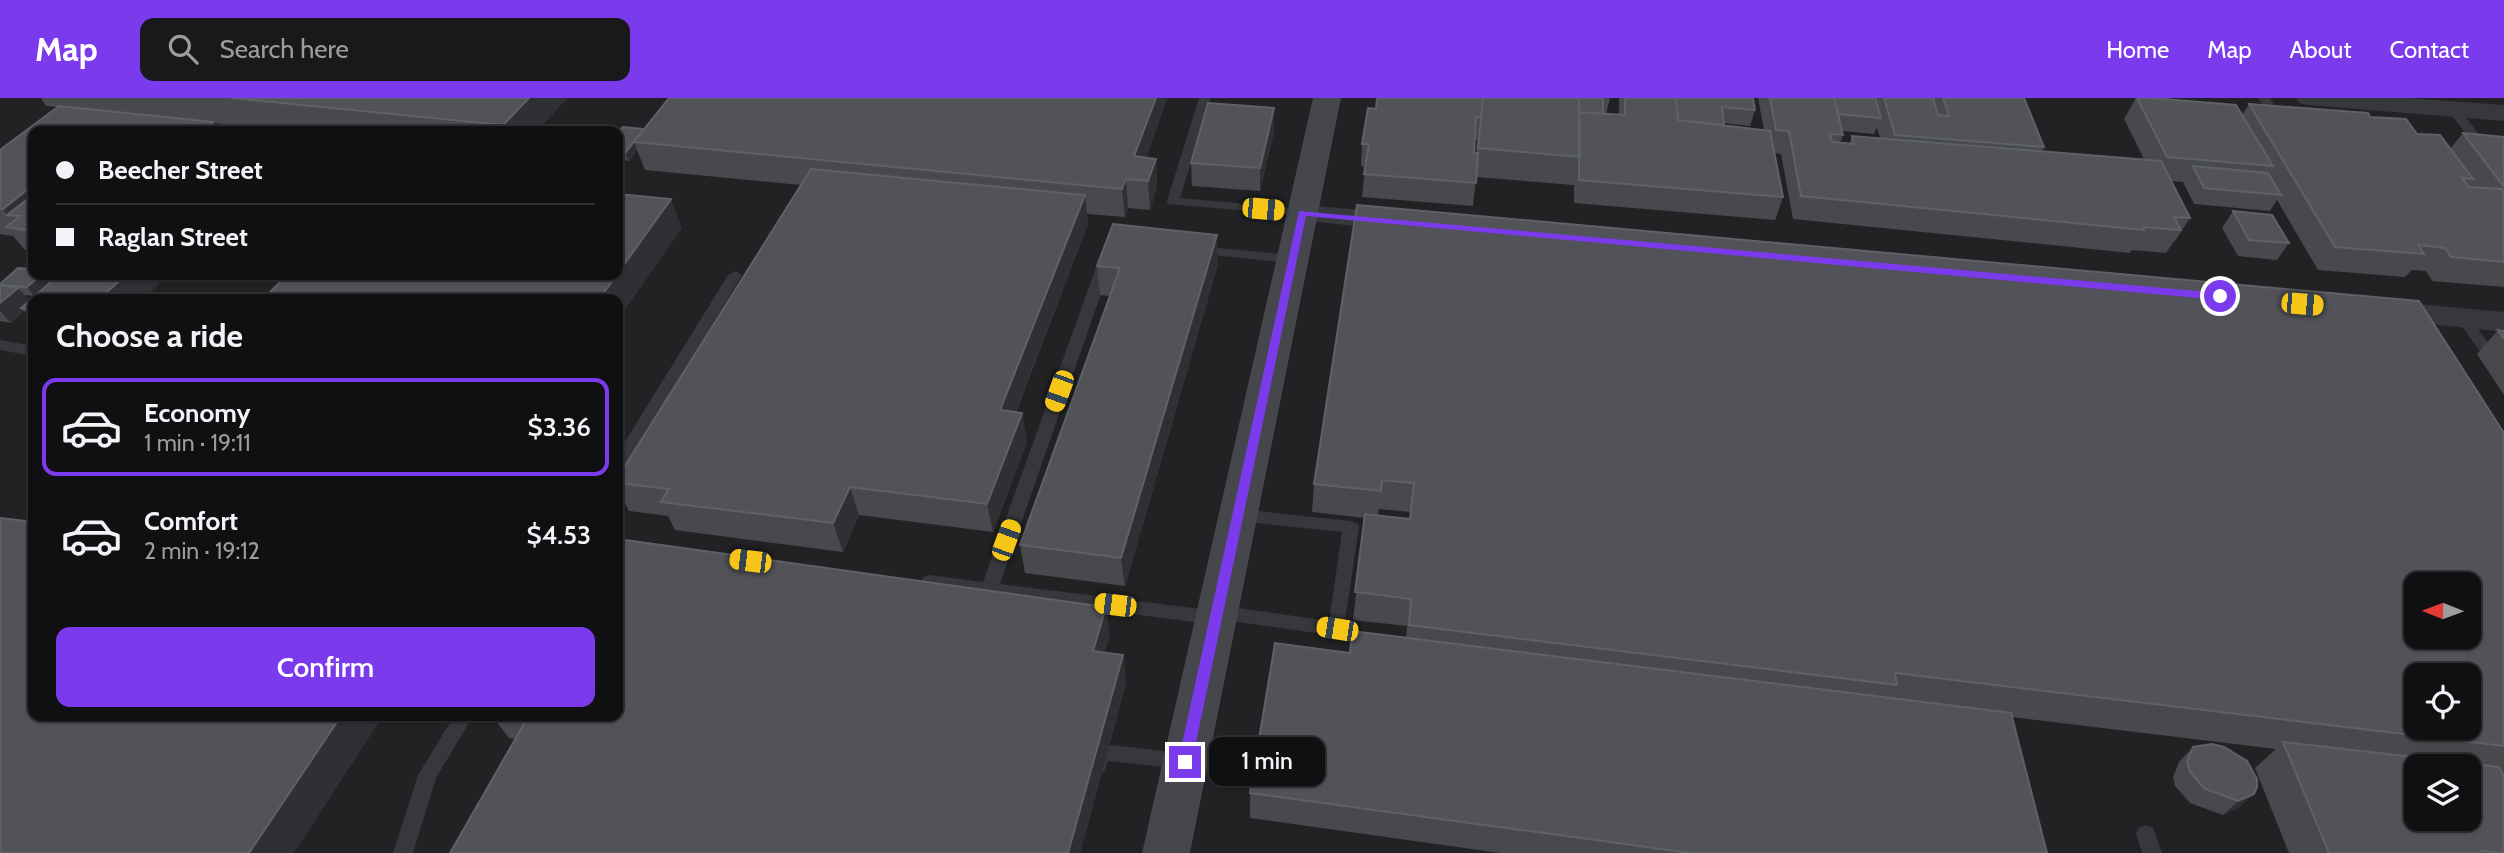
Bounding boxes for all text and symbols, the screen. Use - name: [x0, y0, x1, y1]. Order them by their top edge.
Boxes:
- search box: [140, 18, 630, 81]
- text: Map: [35, 29, 98, 69]
- icon: search: [164, 30, 202, 68]
- text: Search here: [220, 33, 349, 65]
- text: Home: [2106, 35, 2169, 64]
- text: Map: [2207, 35, 2252, 64]
- text: About: [2290, 35, 2352, 64]
- text: Contact: [2390, 35, 2469, 64]
- text: Beecher Street: [98, 154, 263, 186]
- car: [1242, 197, 1285, 221]
- text: Raglan Street: [98, 221, 248, 253]
- route start: [2204, 280, 2236, 312]
- car: [2281, 292, 2324, 316]
- text: Choose a ride: [56, 316, 243, 355]
- car: [1042, 368, 1077, 414]
- icon: car: [60, 396, 123, 459]
- text: Economy: [144, 397, 250, 429]
- text: $3.36: [528, 411, 591, 443]
- text: 1 min · 19:11: [144, 429, 251, 457]
- icon: car: [60, 504, 123, 567]
- text: Comfort: [144, 505, 238, 537]
- car: [989, 517, 1024, 563]
- text: $4.53: [527, 519, 591, 551]
- text: 2 min · 19:12: [144, 537, 260, 565]
- car: [728, 548, 773, 574]
- north arrow: [2404, 572, 2482, 649]
- map controls: [2404, 572, 2481, 831]
- car: [1093, 592, 1138, 618]
- car: [1315, 615, 1360, 643]
- button: Confirm: [56, 627, 595, 707]
- button: locate: [2404, 663, 2481, 740]
- callout: 1 min: [1210, 738, 1325, 786]
- route end: [1169, 746, 1201, 778]
- text: 1 min: [1241, 747, 1293, 775]
- button: layers: [2404, 754, 2481, 831]

